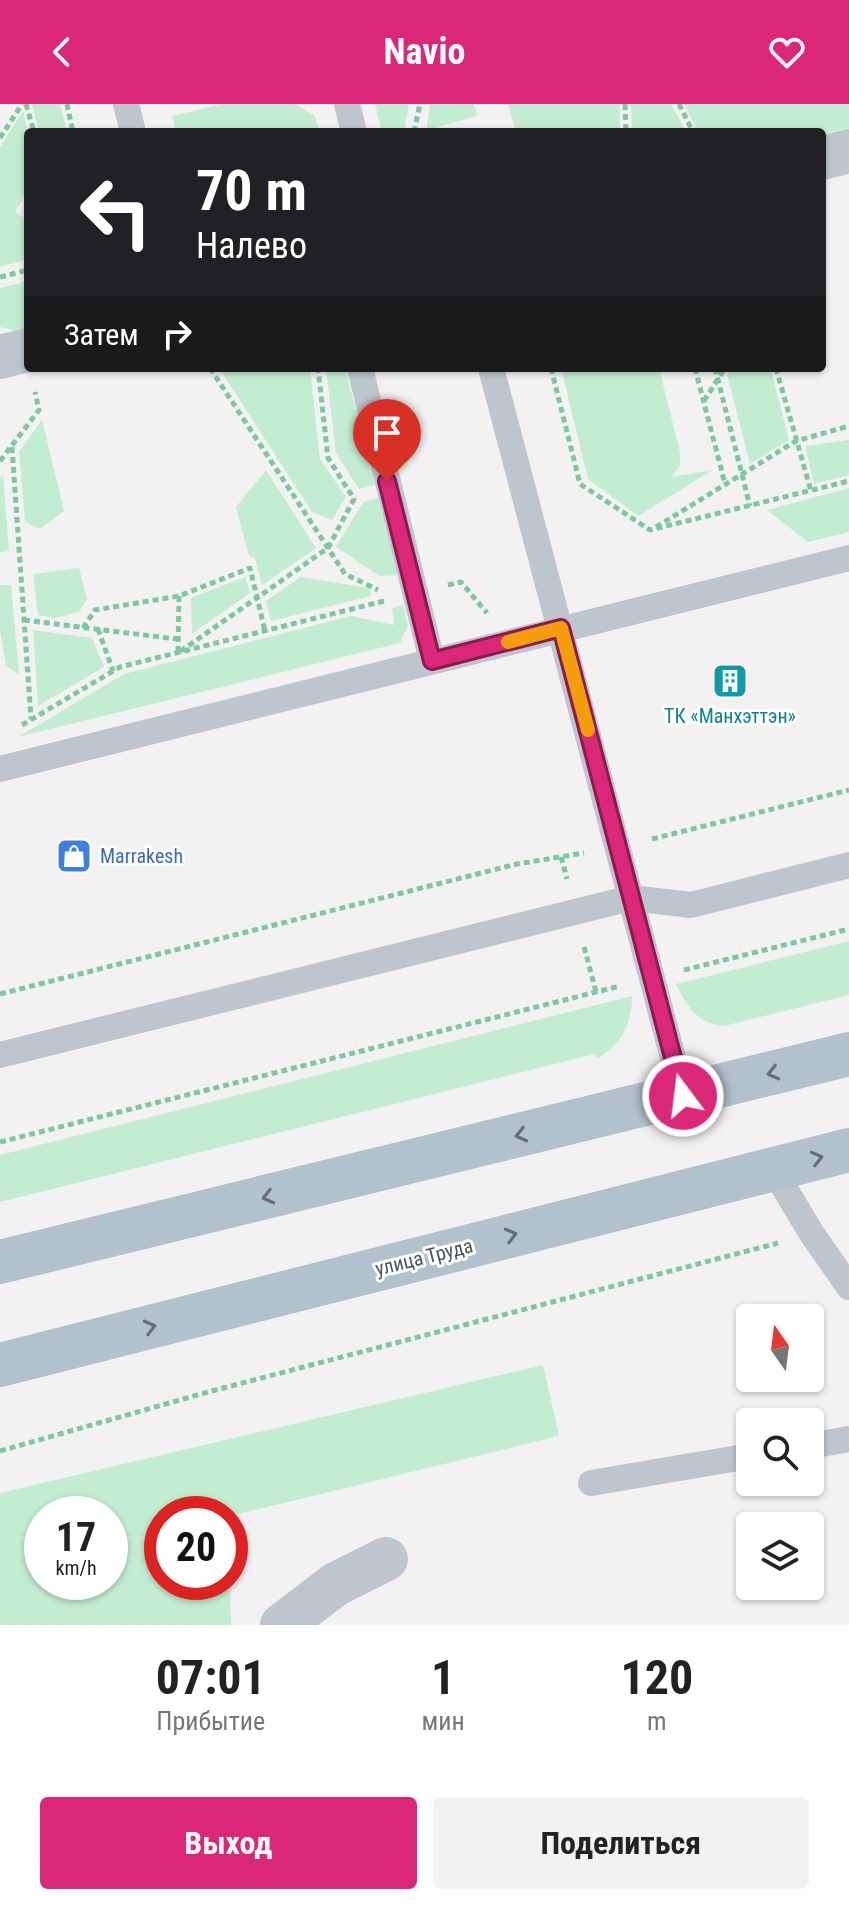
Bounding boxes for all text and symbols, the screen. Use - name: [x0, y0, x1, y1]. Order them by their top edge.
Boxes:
- icon: back: [40, 30, 84, 74]
- icon: heart: [765, 30, 809, 74]
- text: Navio: [384, 31, 465, 73]
- text: 70 m: [196, 158, 307, 224]
- icon: left: [64, 160, 168, 264]
- text: Налево: [196, 225, 307, 267]
- icon: right: [155, 312, 199, 356]
- text: Затем: [64, 317, 139, 352]
- pin: [353, 399, 421, 481]
- icon: arrive: [365, 411, 409, 455]
- building icon: ТК «Манхэттэн»: [711, 662, 749, 700]
- place label: ТК «Манхэттэн»: [664, 704, 796, 728]
- shop icon: Marrakesh: [55, 837, 93, 875]
- place label: Marrakesh: [100, 844, 183, 868]
- position arrow: [641, 1054, 725, 1138]
- one-way arrow: [767, 1064, 781, 1081]
- one-way arrow: [515, 1126, 528, 1143]
- one-way arrow: [810, 1150, 823, 1167]
- one-way arrow: [262, 1187, 276, 1204]
- one-way arrow: [503, 1228, 517, 1245]
- street label: улица Труда: [373, 1233, 475, 1281]
- north arrow: [736, 1304, 824, 1392]
- map controls: [736, 1304, 824, 1600]
- one-way arrow: [143, 1319, 157, 1336]
- button: search: [736, 1408, 824, 1496]
- speed limit sign: 20: [144, 1496, 248, 1600]
- button: layers: [736, 1512, 824, 1600]
- text: 17: [56, 1514, 96, 1561]
- text: km/h: [55, 1556, 97, 1580]
- text: 07:01: [156, 1649, 266, 1706]
- text: 1: [431, 1649, 455, 1706]
- text: 120: [620, 1649, 693, 1706]
- text: Прибытие: [156, 1706, 265, 1736]
- text: мин: [422, 1706, 465, 1736]
- text: m: [647, 1706, 667, 1736]
- button: Выход: [40, 1797, 417, 1889]
- button: Поделиться: [433, 1797, 809, 1889]

